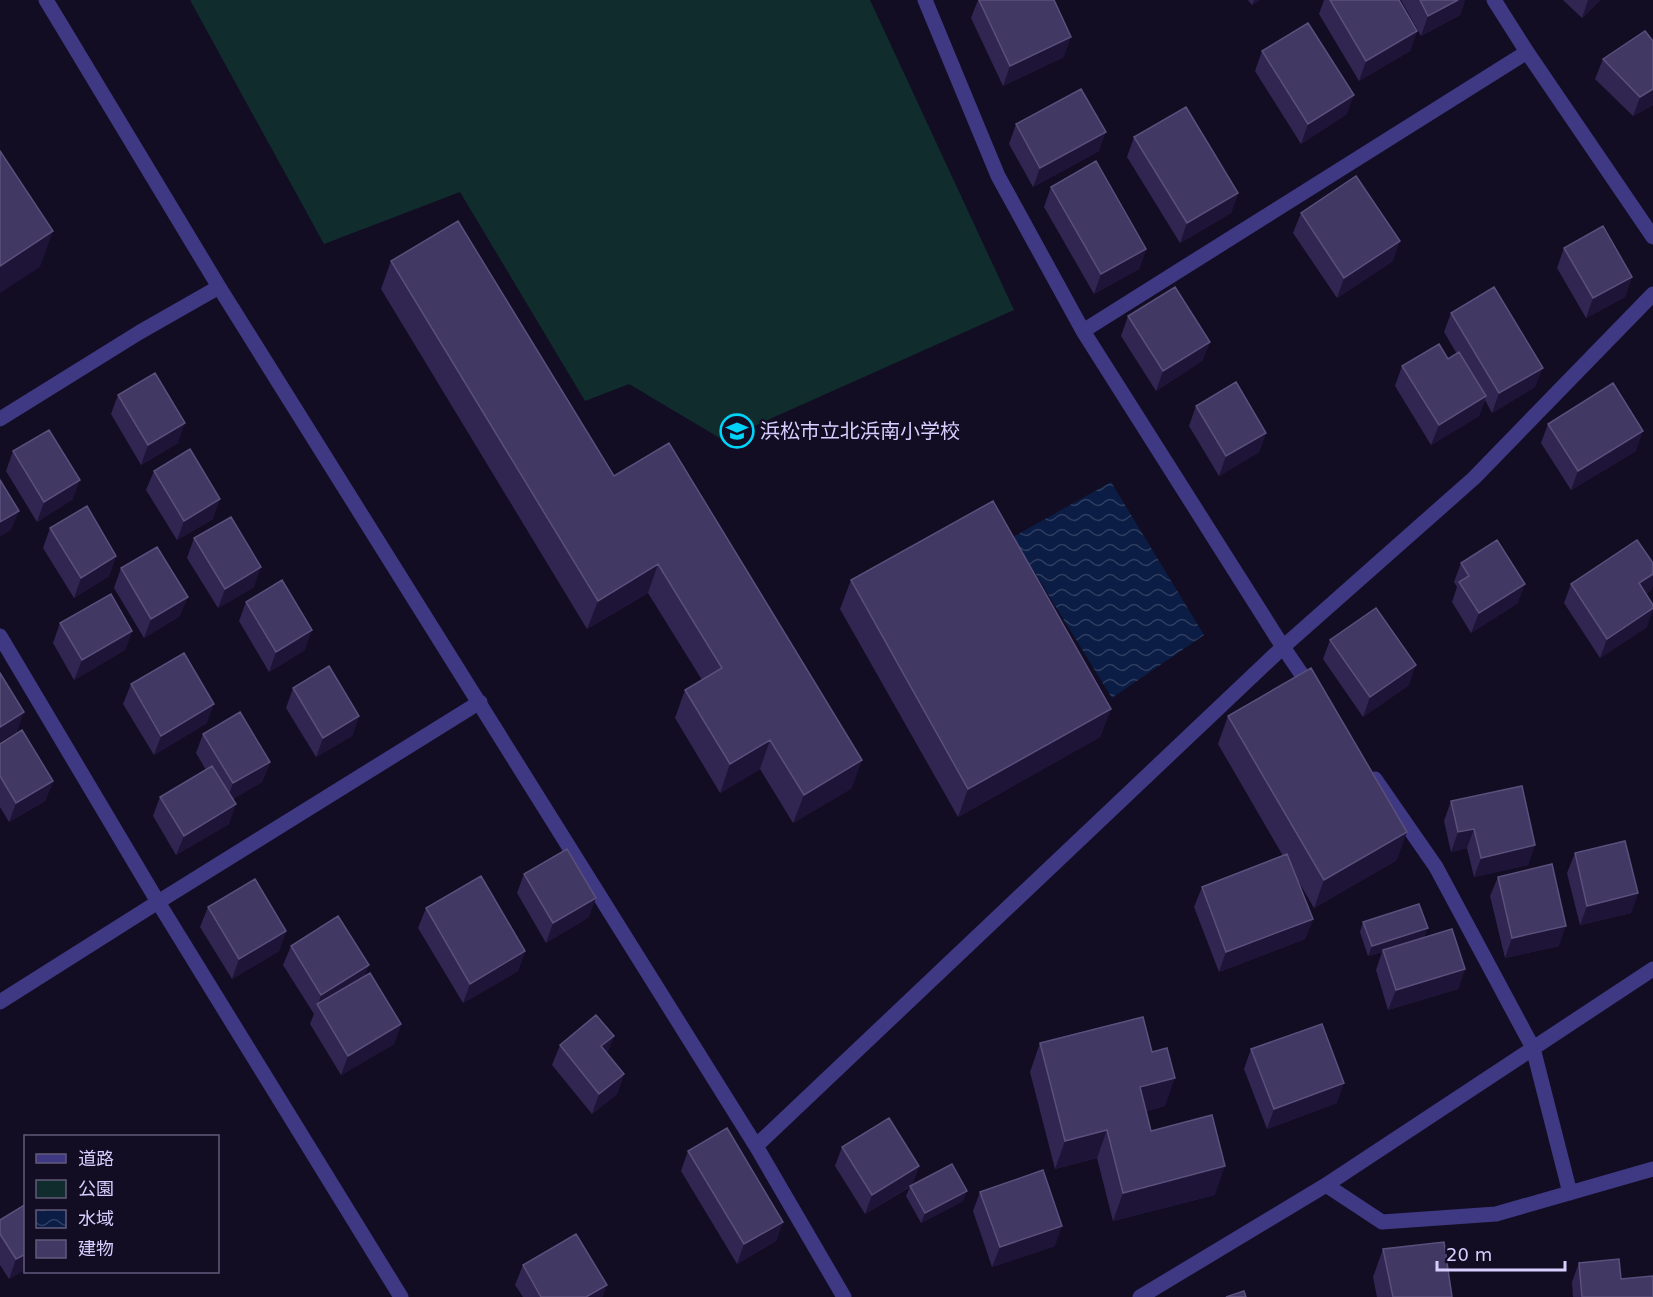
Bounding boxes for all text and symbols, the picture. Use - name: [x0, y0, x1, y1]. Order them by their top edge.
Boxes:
- school or university icon: 浜松市立北浜南小学校: [719, 413, 755, 449]
- place label: 浜松市立北浜南小学校: [760, 419, 960, 443]
- legend: [24, 1135, 219, 1273]
- text: 道路: [78, 1148, 114, 1169]
- text: 公園: [78, 1178, 114, 1199]
- text: 水域: [78, 1208, 114, 1229]
- scale bar: [1437, 1234, 1564, 1272]
- text: 建物: [78, 1238, 114, 1259]
- text: 20 m: [1446, 1244, 1492, 1265]

